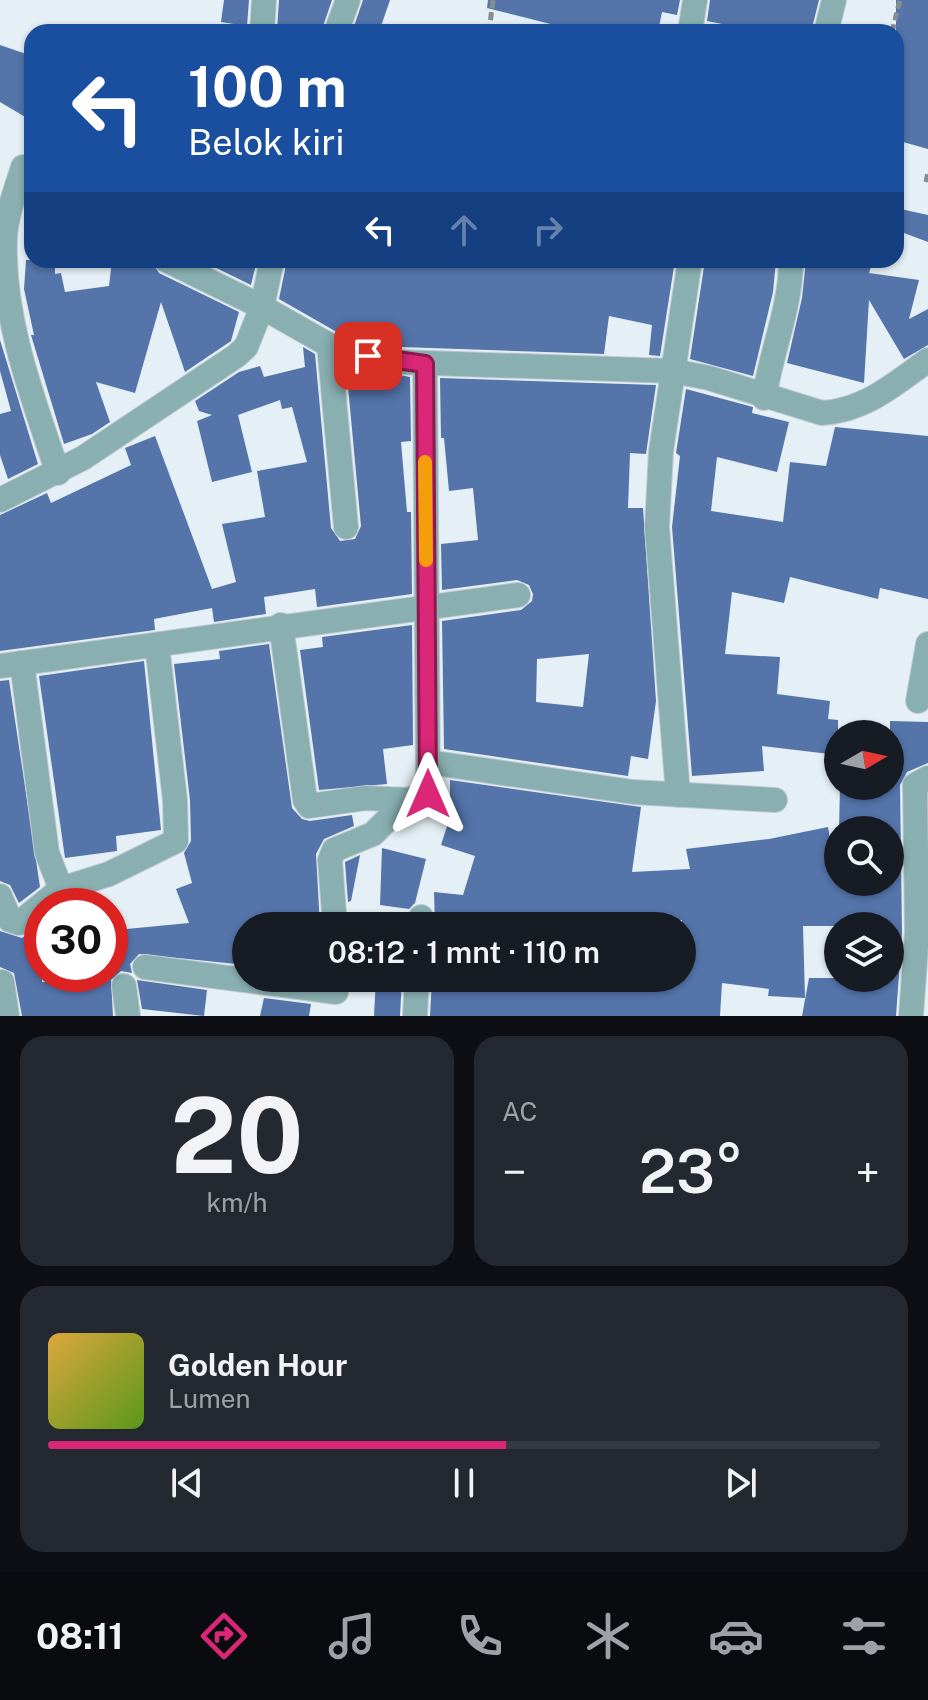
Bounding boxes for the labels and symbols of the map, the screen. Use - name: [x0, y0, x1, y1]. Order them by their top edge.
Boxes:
- pin: [334, 322, 402, 390]
- north arrow: [824, 720, 904, 800]
- position arrow: [386, 752, 470, 836]
- speed limit sign: 30: [24, 888, 128, 992]

